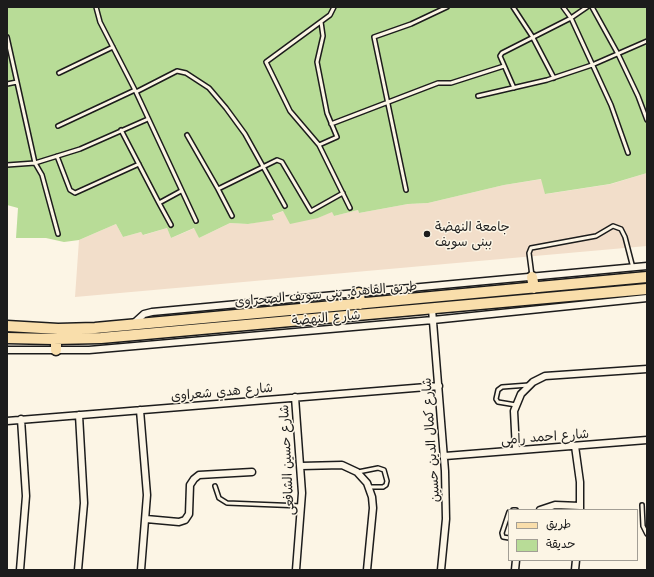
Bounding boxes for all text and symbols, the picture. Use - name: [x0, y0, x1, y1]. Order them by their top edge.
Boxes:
- place label: جامعة النهضة ببنى سويف: [435, 219, 510, 250]
- marker: جامعة النهضة ببنى سويف: [422, 229, 432, 239]
- street label: طريق القاهرة, بنى سويف الصحراوى: [234, 278, 418, 310]
- street label: شارع النهضة: [291, 307, 361, 329]
- street label: شارع كمال الدين حسين: [419, 377, 443, 503]
- street label: شارع هدي شعراوى: [170, 380, 274, 404]
- street label: شارع حسين الشافعى: [276, 404, 298, 516]
- street label: شارع احمد رامى: [500, 426, 590, 448]
- legend: [508, 509, 638, 561]
- text: طريق: [546, 515, 571, 531]
- text: حديقة: [546, 535, 575, 551]

